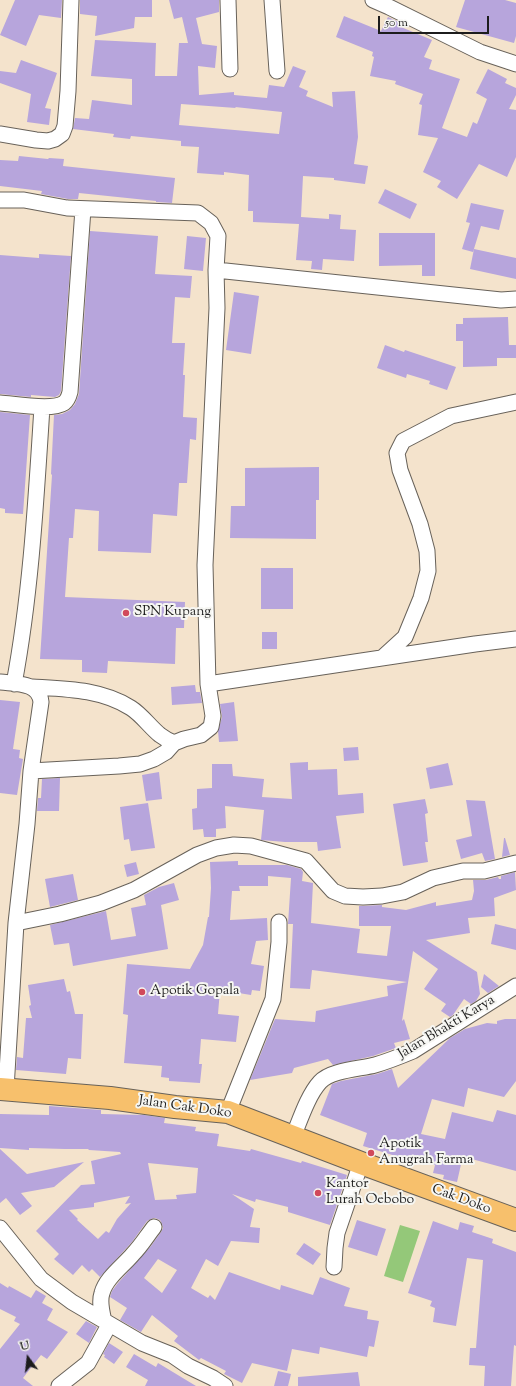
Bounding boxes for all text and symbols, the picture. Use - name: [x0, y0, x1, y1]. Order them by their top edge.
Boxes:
- scale bar: [380, 8, 491, 34]
- text: 50 m: [385, 14, 408, 32]
- place label: SPN Kupang: [134, 605, 211, 621]
- marker: SPN Kupang: [121, 608, 131, 618]
- place label: Apotik Gopala: [150, 984, 240, 1000]
- marker: Apotik Gopala: [137, 987, 147, 997]
- street label: Jalan Bhakti Karya: [396, 993, 498, 1063]
- street label: Jalan Cak Doko: [137, 1093, 233, 1123]
- place label: Apotik Anugrah Farma: [379, 1137, 473, 1170]
- marker: Apotik Anugrah Farma: [366, 1148, 376, 1158]
- place label: Kantor Lurah Oebobo: [326, 1177, 414, 1210]
- street label: Cak Doko: [429, 1182, 493, 1218]
- marker: Kantor Lurah Oebobo: [313, 1188, 323, 1198]
- north arrow: [8, 1338, 48, 1378]
- text: U: [18, 1338, 31, 1355]

